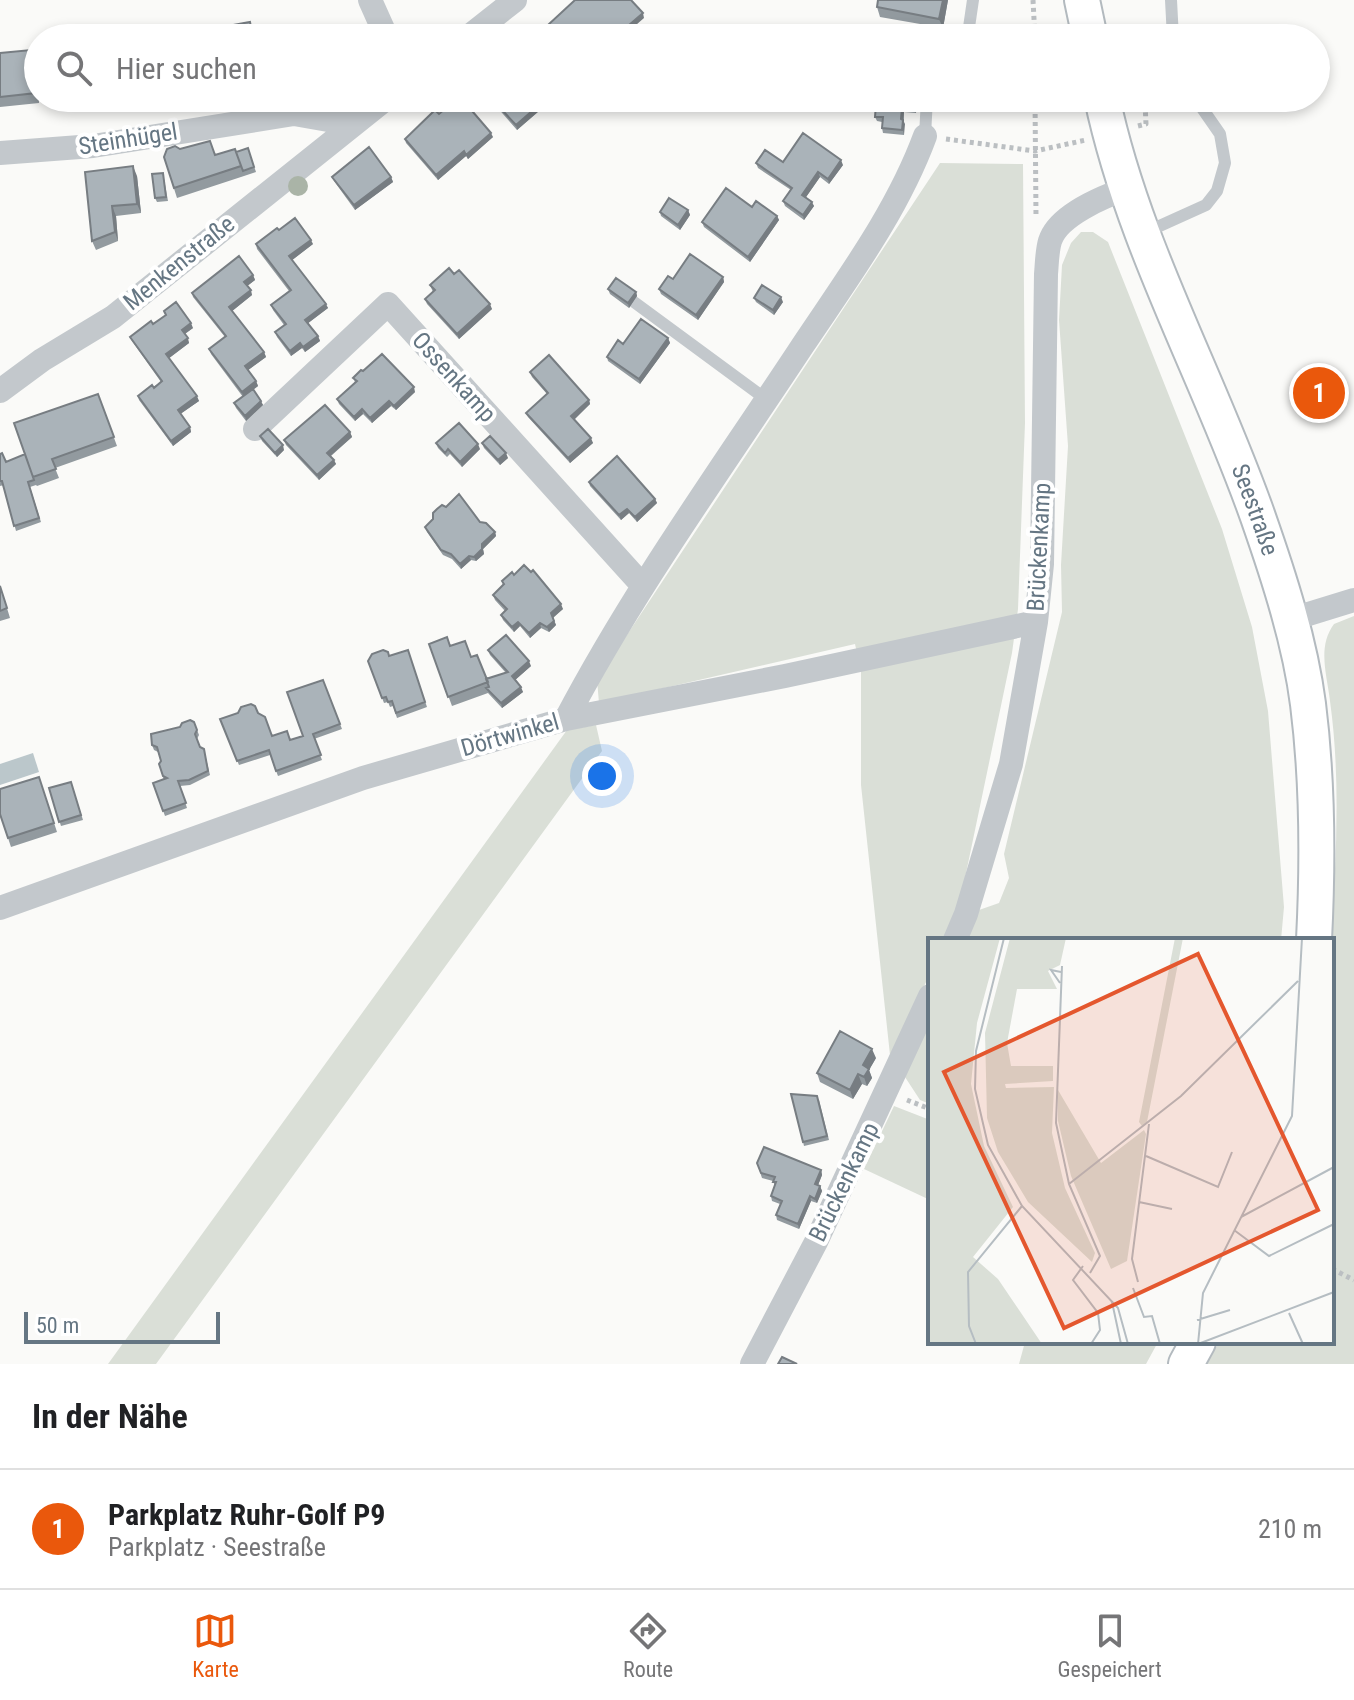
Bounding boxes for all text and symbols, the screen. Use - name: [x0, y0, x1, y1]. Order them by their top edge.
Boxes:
- search box: [24, 24, 1330, 112]
- icon: search: [52, 46, 96, 90]
- text: Hier suchen: [116, 51, 257, 86]
- street label: Steinhügel: [77, 117, 179, 161]
- street label: Menkenstraße: [118, 210, 240, 316]
- street label: Ossenkamp: [406, 326, 502, 428]
- pin: 1: [1293, 363, 1345, 423]
- street label: Seestraße: [1226, 460, 1284, 559]
- street label: Brückenkamp: [1022, 482, 1056, 612]
- street label: Dörtwinkel: [458, 708, 562, 762]
- your location: [582, 756, 622, 796]
- inset map: [928, 938, 1334, 1344]
- street label: Brückenkamp: [803, 1118, 885, 1246]
- scale bar: [24, 1308, 220, 1344]
- text: 50 m: [36, 1313, 79, 1338]
- text: In der Nähe: [32, 1396, 188, 1436]
- text: Parkplatz Ruhr-Golf P9: [108, 1497, 385, 1532]
- text: 1: [51, 1514, 65, 1544]
- text: 210 m: [1258, 1514, 1322, 1544]
- text: Parkplatz · Seestraße: [108, 1532, 326, 1562]
- tab: Karte: [192, 1609, 239, 1682]
- tab: Route: [623, 1609, 673, 1682]
- tab: Gespeichert: [1057, 1609, 1162, 1682]

